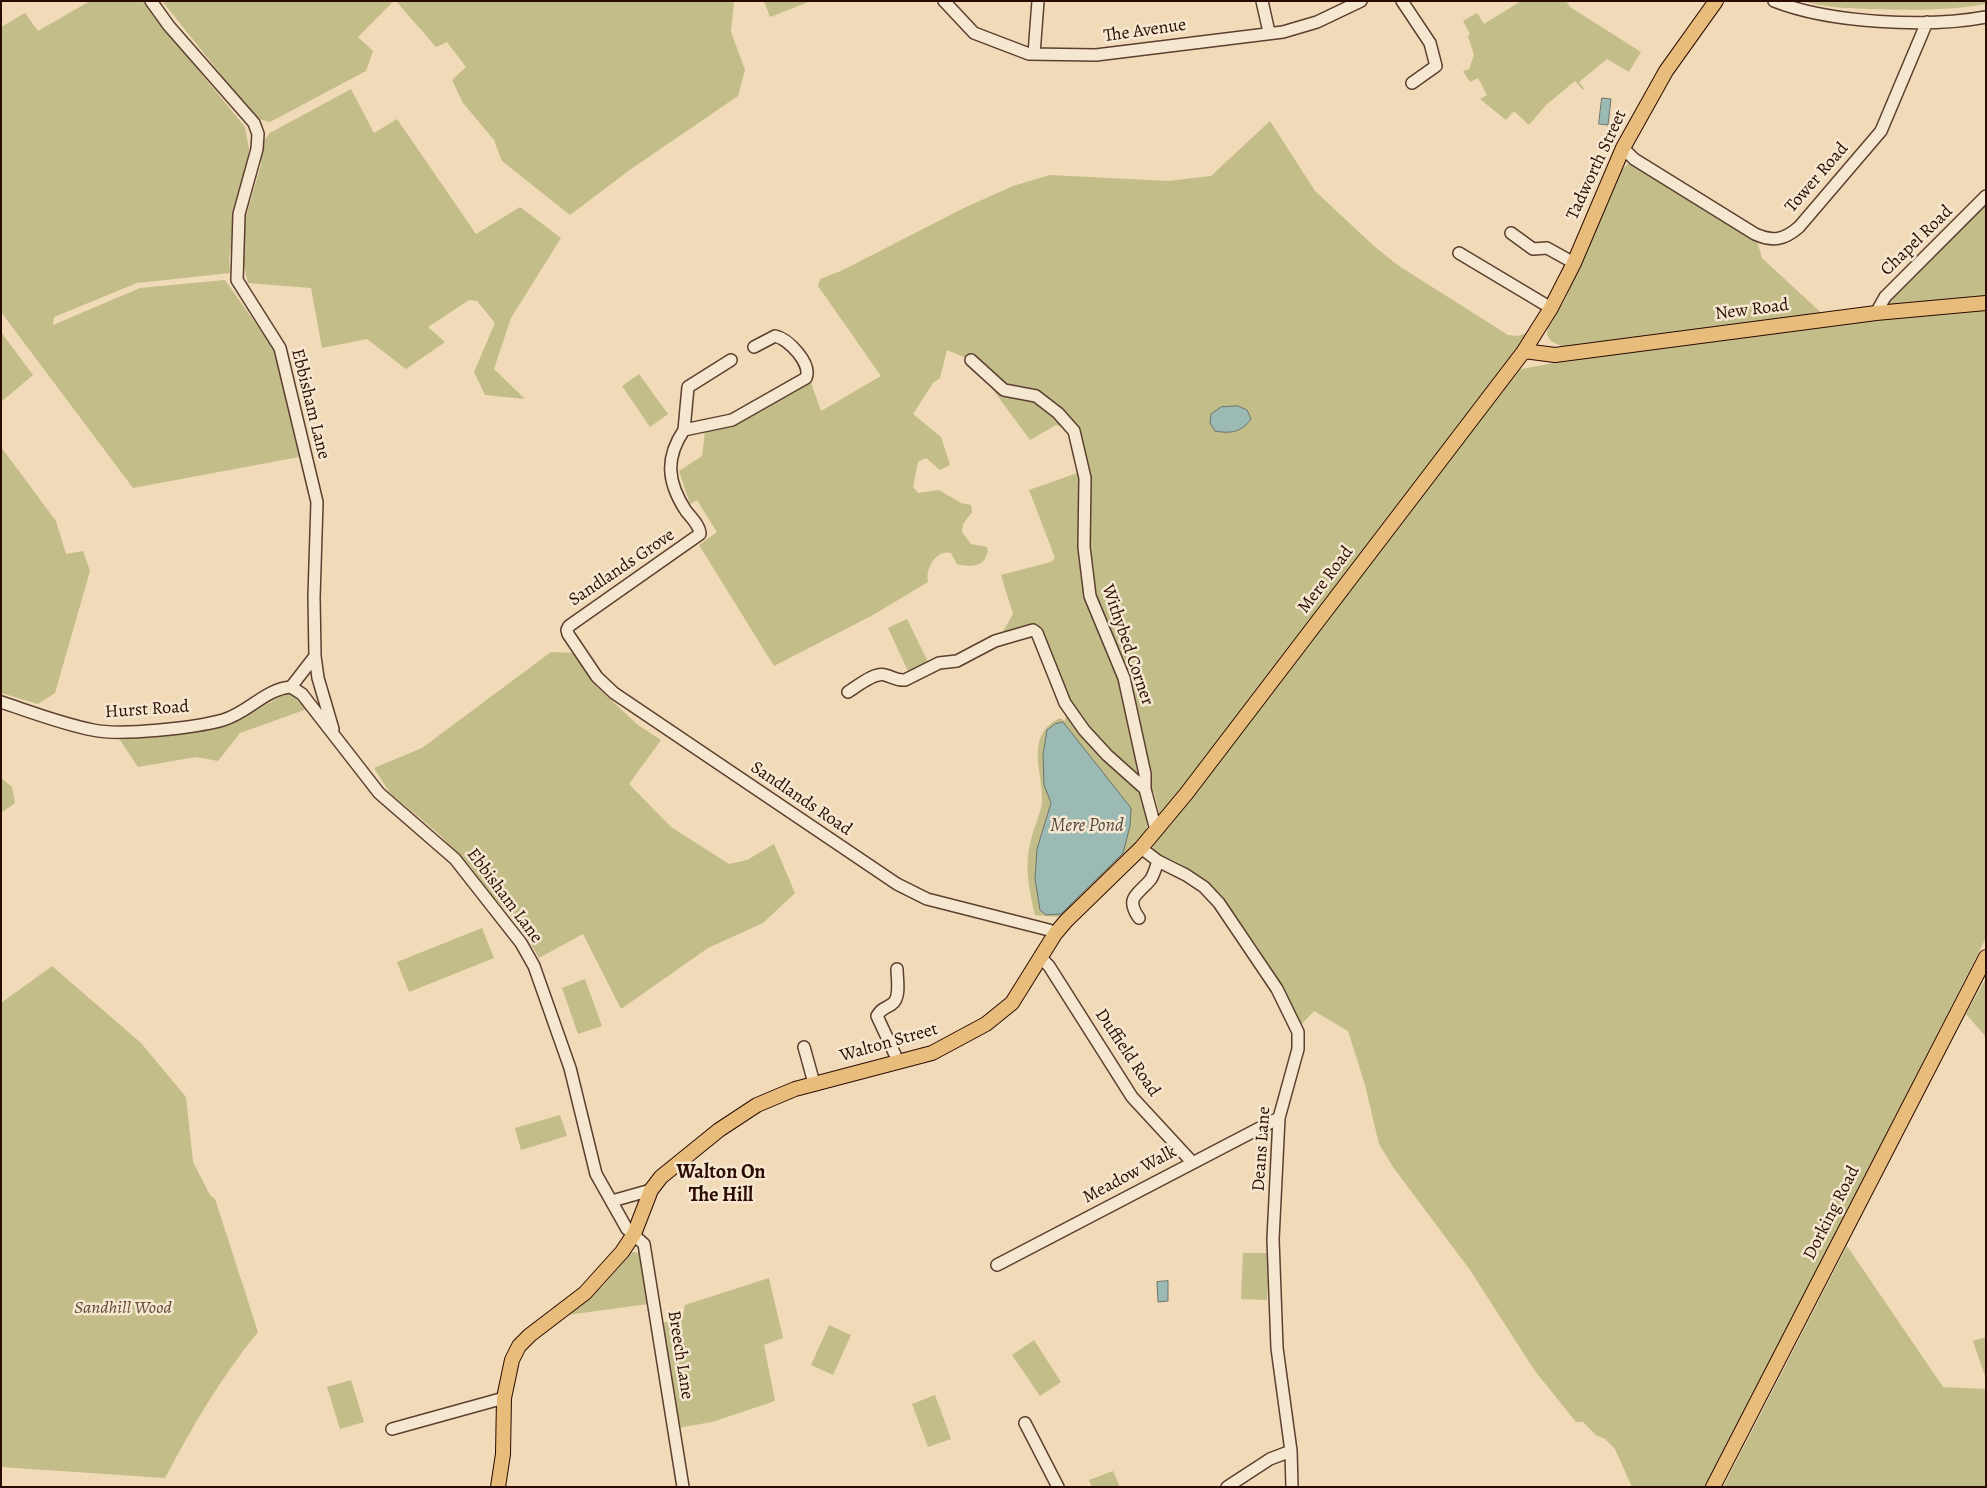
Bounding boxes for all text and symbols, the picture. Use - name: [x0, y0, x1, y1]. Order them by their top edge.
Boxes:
- street label: The Avenue: [1102, 15, 1188, 47]
- street label: Tadworth Street: [1562, 107, 1632, 223]
- street label: Tower Road: [1781, 139, 1853, 217]
- street label: Chapel Road: [1876, 201, 1958, 281]
- street label: New Road: [1714, 295, 1790, 325]
- street label: Ebbisham Lane: [286, 346, 334, 462]
- street label: Sandlands Grove: [565, 525, 679, 611]
- street label: Mere Road: [1294, 542, 1358, 618]
- street label: Withybed Corner: [1096, 582, 1158, 708]
- street label: Hurst Road: [104, 696, 190, 724]
- street label: Sandlands Road: [746, 757, 856, 841]
- water label: Mere Pond: [1050, 815, 1124, 837]
- street label: Ebbisham Lane: [461, 844, 547, 948]
- street label: Duffield Road: [1090, 1005, 1164, 1101]
- street label: Walton Street: [838, 1019, 940, 1067]
- street label: Deans Lane: [1248, 1106, 1276, 1192]
- street label: Meadow Walk: [1079, 1141, 1181, 1209]
- district label: Walton On The Hill: [676, 1161, 766, 1208]
- street label: Dorking Road: [1799, 1162, 1865, 1264]
- park label: Sandhill Wood: [74, 1298, 172, 1320]
- street label: Breech Lane: [662, 1309, 698, 1401]

